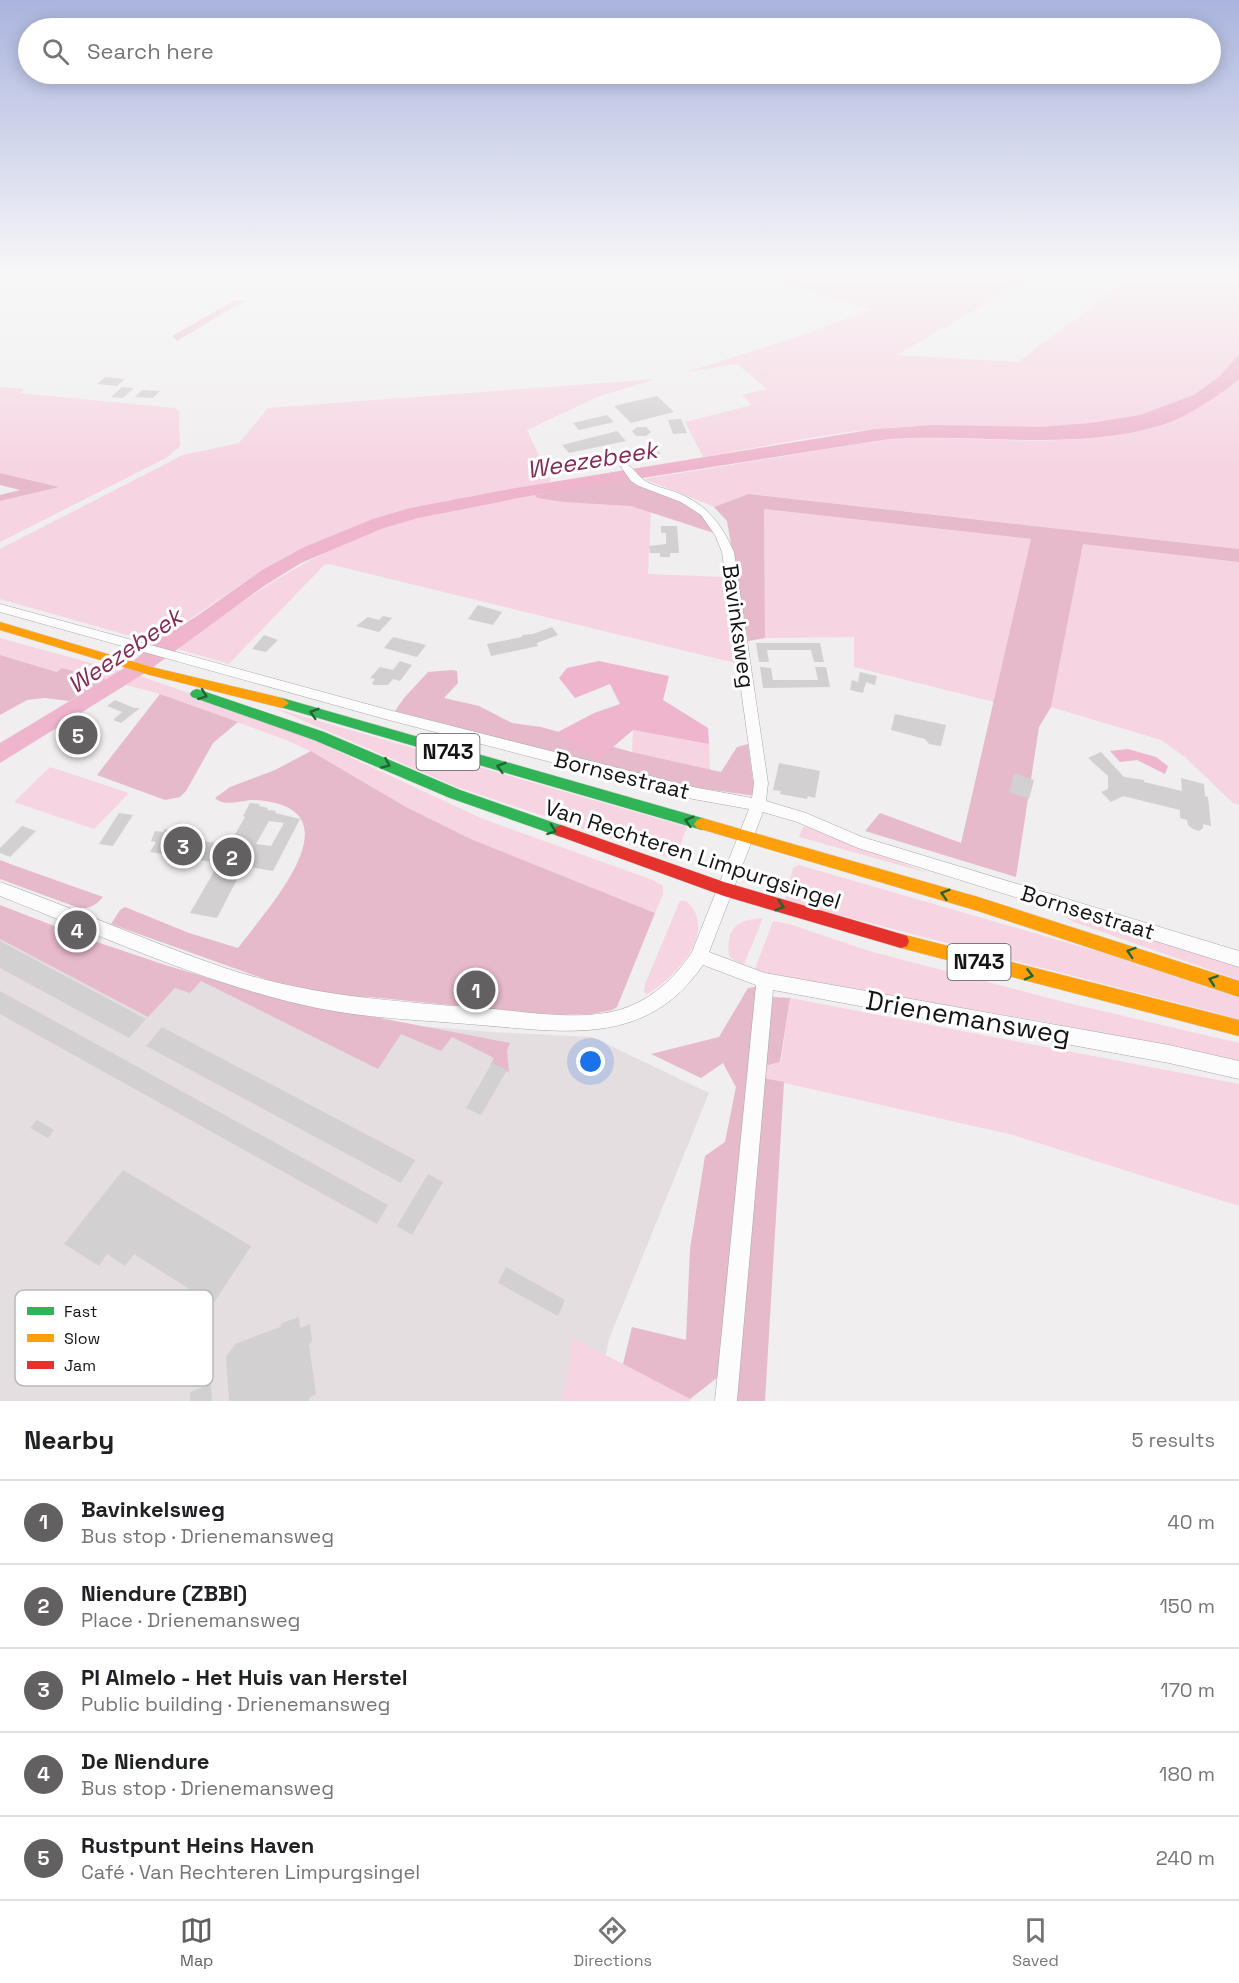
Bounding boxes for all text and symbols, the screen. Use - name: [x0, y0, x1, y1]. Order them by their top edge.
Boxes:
- search box: [18, 18, 1221, 84]
- icon: search: [39, 35, 72, 68]
- text: Search here: [87, 37, 214, 65]
- water label: Weezebeek: [524, 433, 662, 485]
- street label: Bavinksweg: [716, 562, 762, 690]
- water label: Weezebeek: [61, 599, 191, 700]
- one-way arrow: [198, 688, 208, 701]
- one-way arrow: [309, 708, 320, 720]
- pin: 5: [58, 712, 98, 758]
- road number: N743: [416, 734, 480, 770]
- street label: Bornsestraat: [551, 745, 693, 805]
- one-way arrow: [379, 757, 390, 769]
- one-way arrow: [496, 762, 507, 774]
- street label: Van Rechteren Limpurgsingel: [541, 793, 845, 915]
- one-way arrow: [684, 815, 694, 828]
- one-way arrow: [546, 822, 557, 835]
- pin: 3: [164, 824, 202, 868]
- pin: 2: [212, 834, 252, 880]
- street label: Bornsestraat: [1018, 878, 1158, 946]
- one-way arrow: [940, 889, 951, 901]
- one-way arrow: [774, 899, 785, 911]
- pin: 4: [58, 908, 97, 952]
- road number: N743: [948, 944, 1010, 980]
- one-way arrow: [1126, 947, 1137, 960]
- one-way arrow: [1023, 967, 1033, 980]
- pin: 1: [456, 968, 496, 1012]
- one-way arrow: [1208, 974, 1219, 987]
- street label: Drienemansweg: [863, 982, 1073, 1053]
- your location: [576, 1047, 605, 1076]
- legend: [15, 1290, 213, 1386]
- text: Fast: [64, 1301, 97, 1322]
- text: Slow: [64, 1328, 100, 1349]
- text: Jam: [64, 1355, 96, 1376]
- text: Nearby: [24, 1423, 114, 1457]
- text: 5 results: [1131, 1427, 1215, 1453]
- text: Bavinkelsweg: [81, 1495, 225, 1523]
- text: 1: [39, 1509, 48, 1535]
- text: 40 m: [1167, 1509, 1215, 1535]
- text: Bus stop · Drienemansweg: [81, 1523, 334, 1549]
- text: Niendure (ZBBI): [81, 1579, 247, 1607]
- text: 2: [38, 1593, 49, 1619]
- text: 150 m: [1160, 1593, 1215, 1619]
- text: Place · Drienemansweg: [81, 1607, 300, 1633]
- text: PI Almelo - Het Huis van Herstel: [81, 1663, 408, 1691]
- text: 3: [37, 1677, 50, 1703]
- text: 170 m: [1160, 1677, 1215, 1703]
- text: Public building · Drienemansweg: [81, 1691, 390, 1717]
- text: De Niendure: [81, 1747, 209, 1775]
- text: 4: [37, 1761, 50, 1787]
- text: 180 m: [1159, 1761, 1215, 1787]
- text: Bus stop · Drienemansweg: [81, 1775, 334, 1801]
- text: Rustpunt Heins Haven: [81, 1831, 314, 1859]
- text: 5: [38, 1845, 50, 1871]
- text: 240 m: [1156, 1845, 1215, 1871]
- text: Café · Van Rechteren Limpurgsingel: [81, 1859, 420, 1885]
- tab: Map: [180, 1914, 213, 1971]
- tab: Directions: [574, 1914, 652, 1971]
- tab: Saved: [1012, 1914, 1059, 1971]

